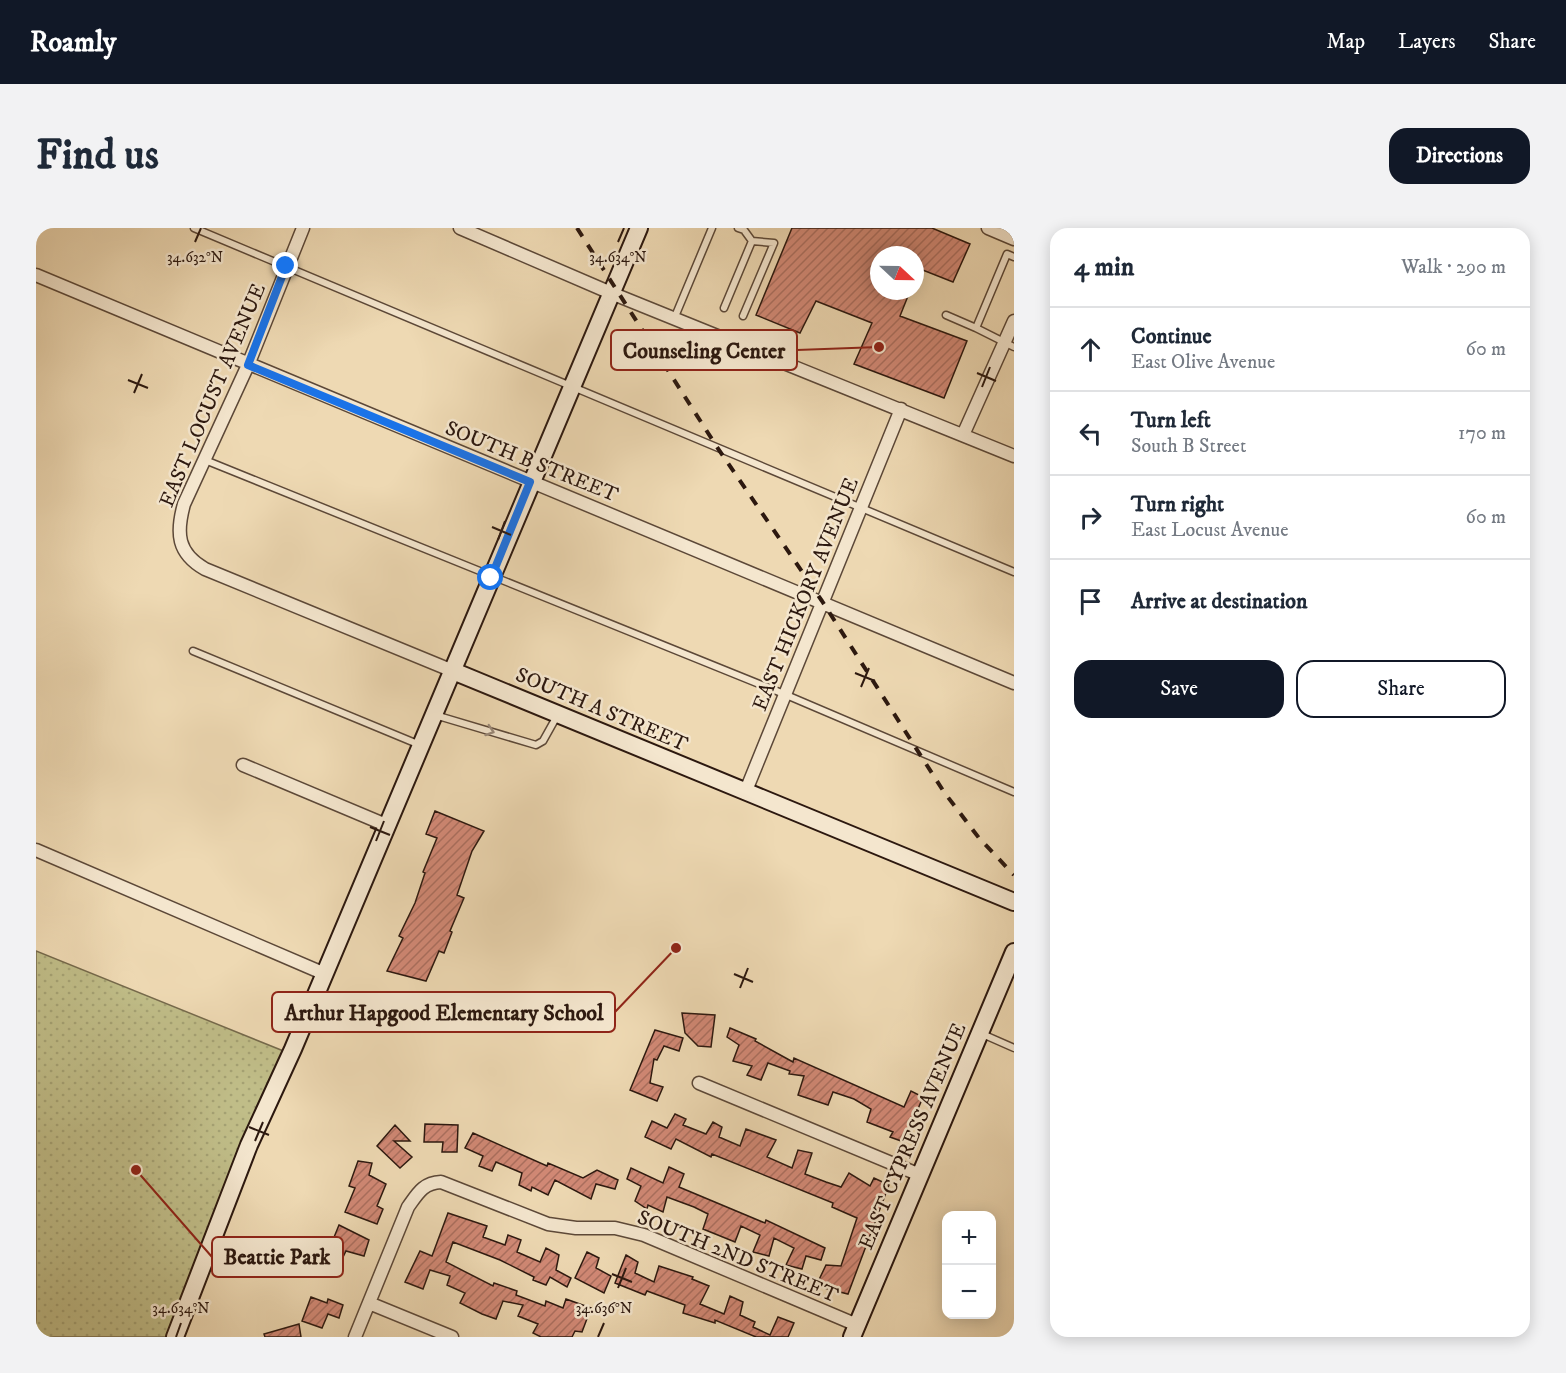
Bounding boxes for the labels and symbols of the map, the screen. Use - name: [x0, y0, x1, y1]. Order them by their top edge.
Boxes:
- north arrow: [870, 246, 924, 300]
- text: 34.632°N: [167, 248, 223, 267]
- text: 34.634°N: [589, 248, 647, 267]
- route end: [272, 252, 298, 278]
- street label: EAST LOCUST AVENUE: [154, 279, 272, 511]
- callout: Counseling Center: [611, 330, 797, 370]
- text: Counseling Center: [623, 338, 786, 365]
- street label: SOUTH B STREET: [441, 415, 622, 509]
- street label: EAST HICKORY AVENUE: [747, 474, 865, 715]
- route start: [477, 564, 503, 590]
- street label: SOUTH A STREET: [512, 662, 692, 758]
- one-way arrow: [484, 724, 495, 736]
- callout: Arthur Hapgood Elementary School: [272, 992, 615, 1032]
- text: Arthur Hapgood Elementary School: [283, 1000, 604, 1027]
- street label: EAST CYPRESS AVENUE: [853, 1019, 973, 1254]
- street label: SOUTH 2ND STREET: [633, 1205, 842, 1309]
- callout: Beattie Park: [212, 1237, 343, 1277]
- text: Beattie Park: [223, 1244, 332, 1271]
- text: 34.634°N: [152, 1299, 210, 1318]
- text: 34.636°N: [576, 1299, 632, 1318]

